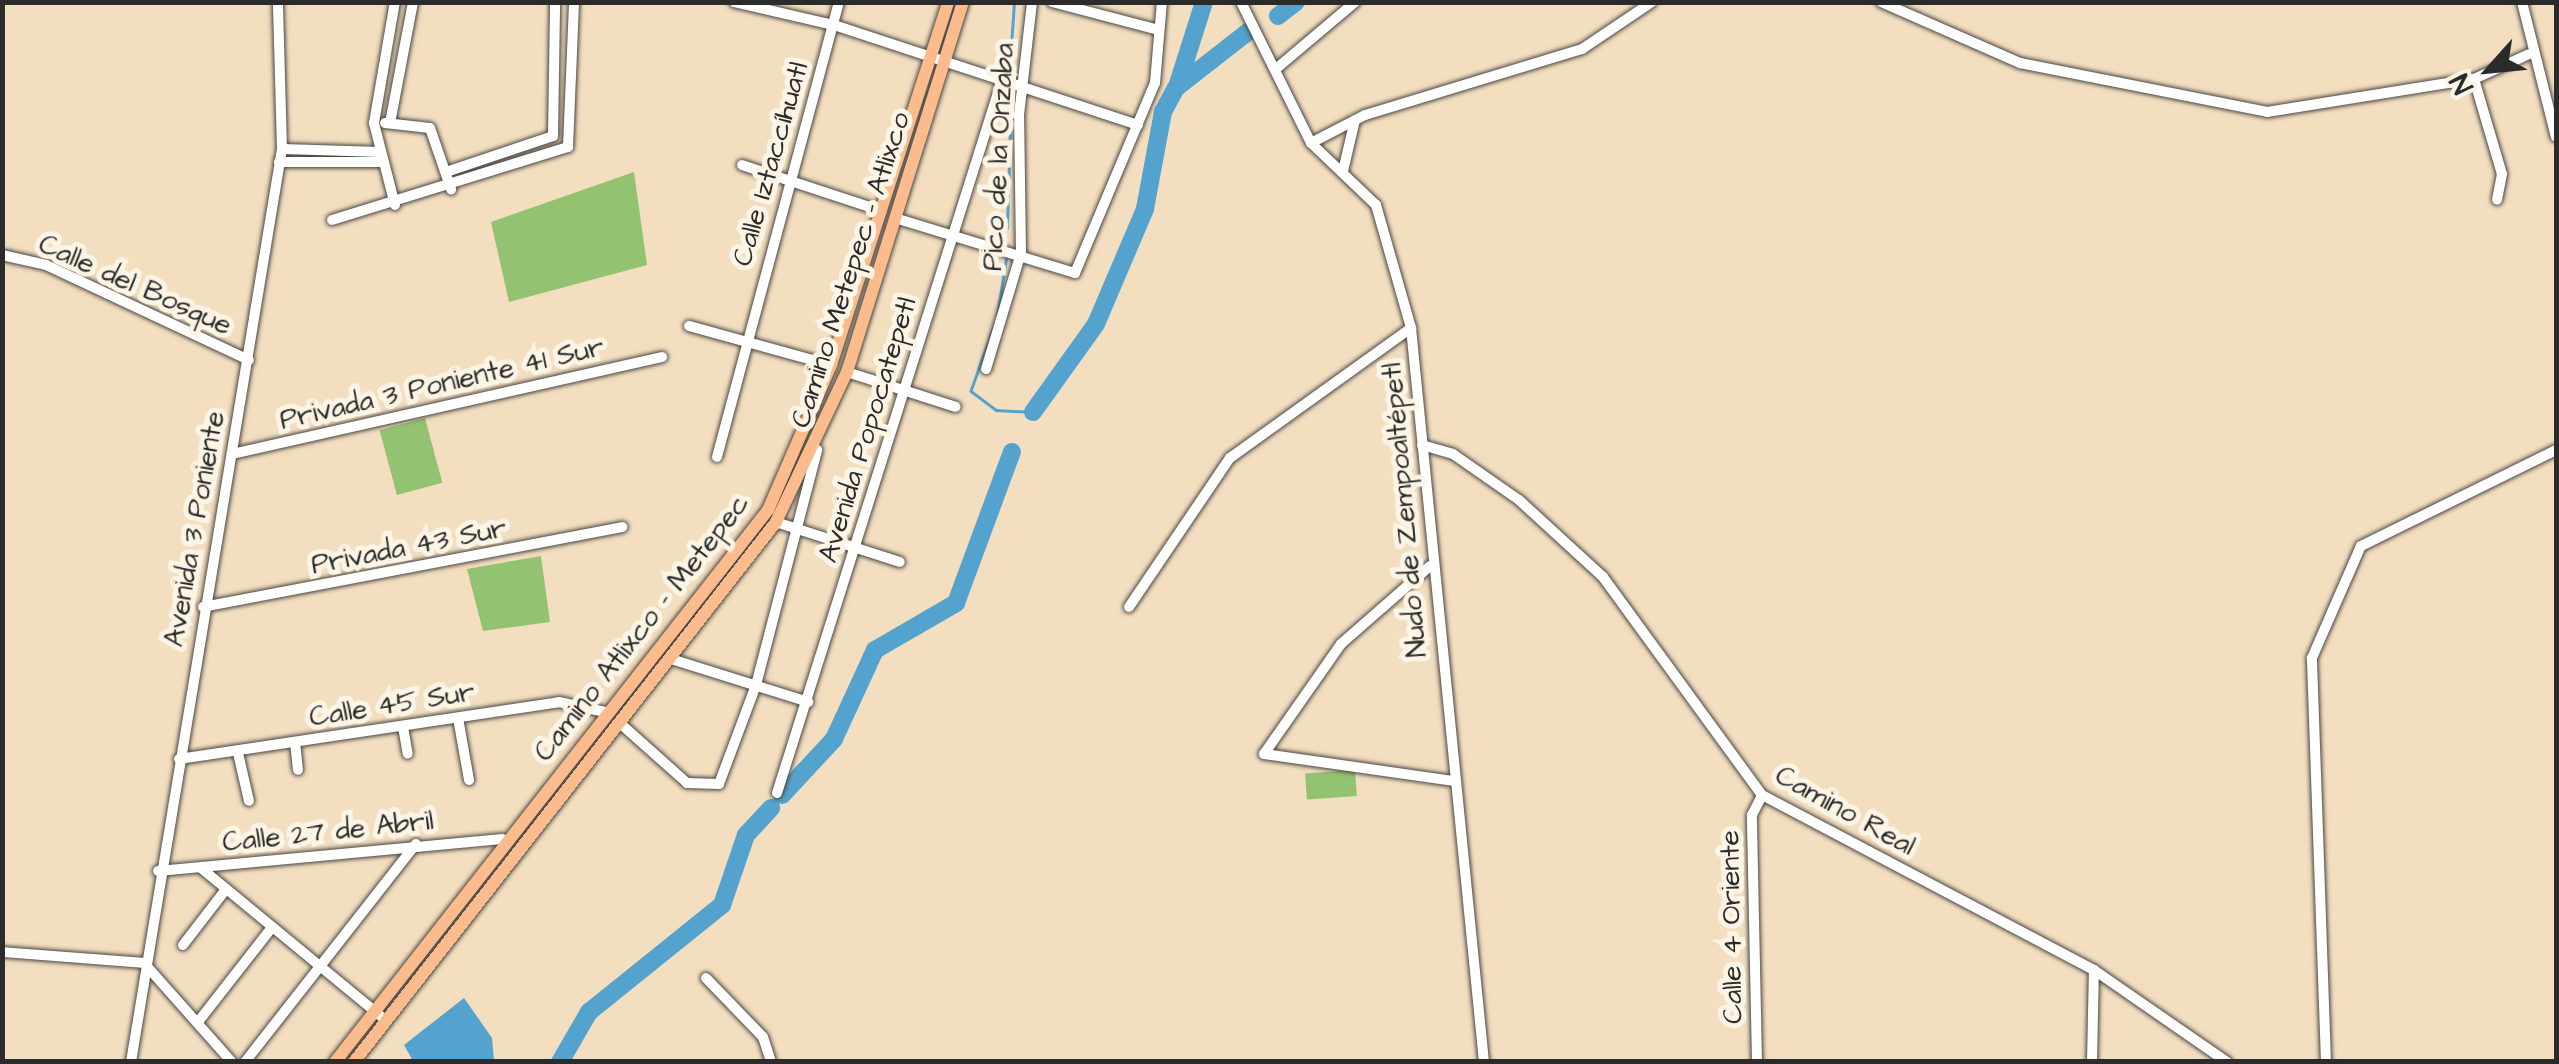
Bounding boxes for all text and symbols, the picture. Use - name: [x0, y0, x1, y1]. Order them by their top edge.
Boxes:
- north arrow: [2439, 20, 2539, 120]
- street label: Pico de la Onzaba: [976, 42, 1022, 272]
- street label: Calle Iztaccíhuatl: [726, 58, 816, 270]
- text: N: [2440, 67, 2483, 101]
- street label: Camino Metepec - Atlixco: [784, 108, 918, 432]
- street label: Calle del Bosque: [33, 227, 237, 343]
- street label: Avenida Popocatepetl: [812, 293, 924, 567]
- street label: Privada 3 Poniente 41 Sur: [277, 330, 607, 438]
- street label: Nudo de Zempoaltépetl: [1375, 361, 1435, 659]
- street label: Avenida 3 Poniente: [158, 409, 232, 649]
- street label: Camino Atlixco - Metepec: [527, 488, 757, 768]
- street label: Privada 43 Sur: [308, 512, 510, 582]
- street label: Calle 45 Sur: [307, 675, 477, 735]
- street label: Camino Real: [1769, 759, 1921, 863]
- street label: Calle 27 de Abril: [221, 804, 435, 860]
- street label: Calle 4 Oriente: [1714, 830, 1750, 1024]

